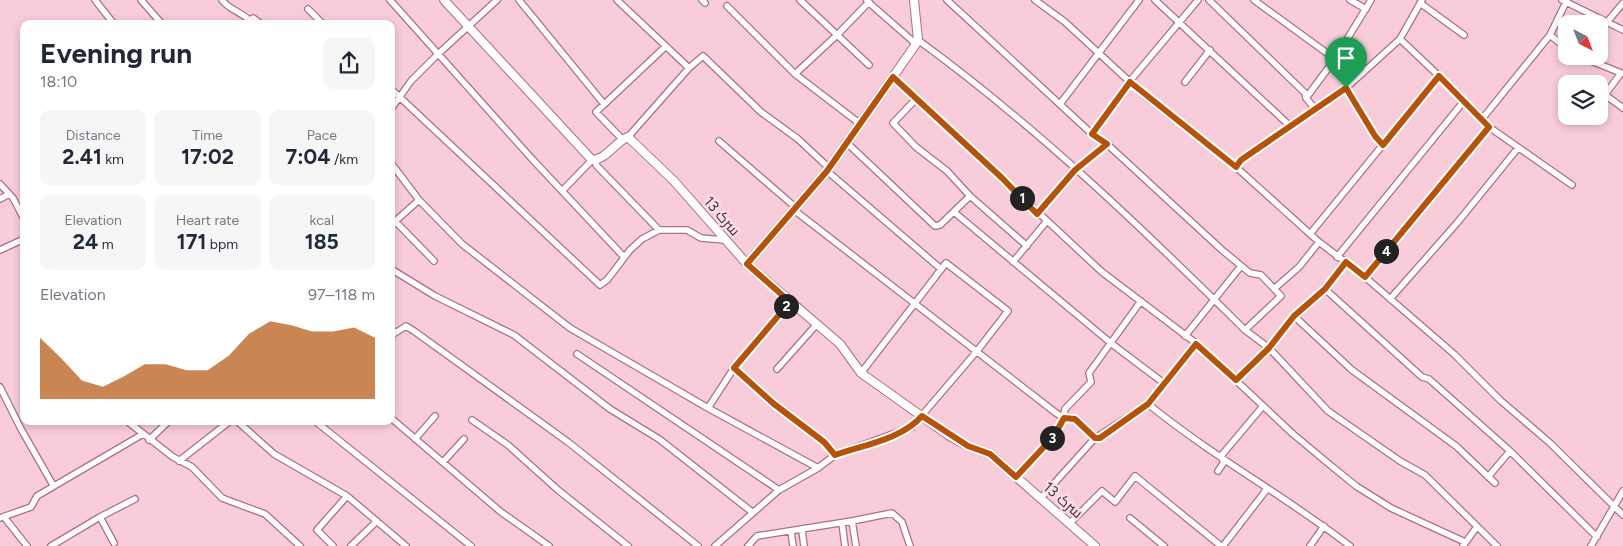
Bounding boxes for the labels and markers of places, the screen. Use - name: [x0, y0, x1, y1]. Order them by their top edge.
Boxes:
- pin: [1325, 37, 1367, 88]
- pin: 1: [1010, 186, 1034, 210]
- pin: 4: [1374, 238, 1398, 264]
- pin: 2: [774, 294, 798, 318]
- pin: 3: [1040, 426, 1064, 450]

